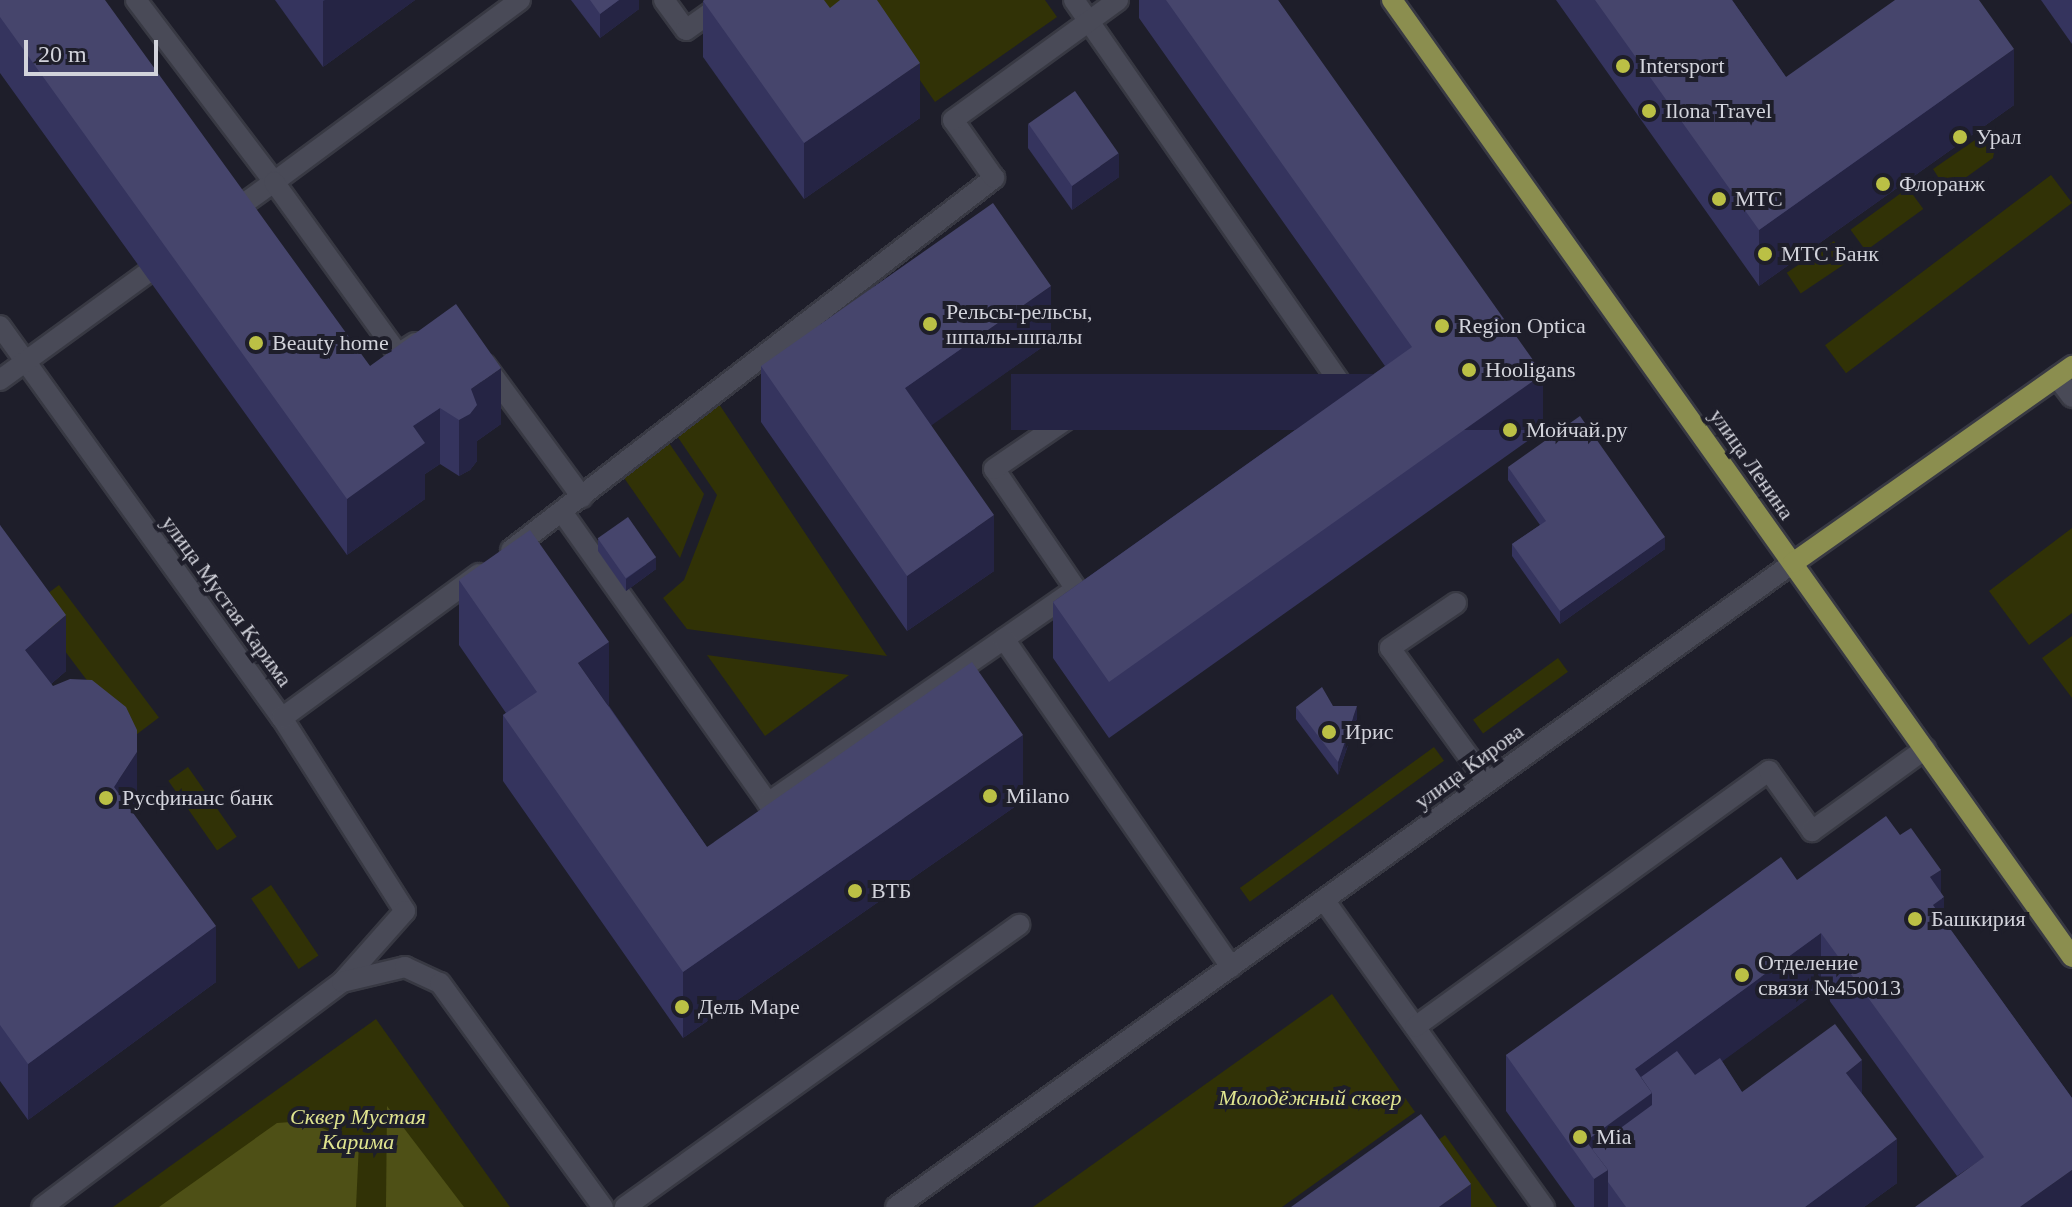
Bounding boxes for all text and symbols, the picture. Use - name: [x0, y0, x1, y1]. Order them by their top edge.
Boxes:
- scale bar: [28, 24, 162, 74]
- text: 20 m: [38, 41, 87, 67]
- place label: Intersport: [1639, 53, 1725, 79]
- marker: Intersport: [1614, 57, 1632, 75]
- place label: Ilona Travel: [1665, 98, 1772, 124]
- marker: Ilona Travel: [1640, 102, 1658, 120]
- place label: Урал: [1976, 124, 2022, 150]
- marker: Урал: [1951, 128, 1969, 146]
- place label: Флоранж: [1899, 171, 1985, 197]
- marker: Флоранж: [1874, 175, 1892, 193]
- place label: МТС: [1735, 186, 1783, 212]
- marker: МТС: [1710, 190, 1728, 208]
- place label: МТС Банк: [1781, 241, 1879, 267]
- marker: МТС Банк: [1756, 245, 1774, 263]
- place label: Рельсы-рельсы, шпалы-шпалы: [946, 298, 1092, 350]
- place label: Region Optica: [1458, 313, 1586, 339]
- marker: Рельсы-рельсы, шпалы-шпалы: [921, 315, 939, 333]
- marker: Region Optica: [1433, 317, 1451, 335]
- place label: Beauty home: [272, 330, 389, 356]
- marker: Beauty home: [247, 334, 265, 352]
- place label: Hooligans: [1485, 357, 1575, 383]
- marker: Hooligans: [1460, 361, 1478, 379]
- street label: улица Ленина: [1704, 403, 1800, 525]
- place label: Мойчай.ру: [1526, 417, 1628, 443]
- marker: Мойчай.ру: [1501, 421, 1519, 439]
- street label: улица Мустая Карима: [156, 510, 298, 692]
- street label: улица Кирова: [1409, 718, 1529, 814]
- place label: Ирис: [1345, 719, 1393, 745]
- marker: Ирис: [1320, 723, 1338, 741]
- place label: Milano: [1006, 783, 1070, 809]
- place label: Русфинанс банк: [122, 785, 273, 811]
- marker: Milano: [981, 787, 999, 805]
- marker: Русфинанс банк: [97, 789, 115, 807]
- place label: ВТБ: [871, 878, 911, 904]
- marker: ВТБ: [846, 882, 864, 900]
- place label: Башкирия: [1931, 906, 2026, 932]
- marker: Башкирия: [1906, 910, 1924, 928]
- place label: Отделение связи №450013: [1758, 949, 1901, 1000]
- marker: Отделение связи №450013: [1733, 966, 1751, 984]
- place label: Дель Маре: [698, 994, 800, 1020]
- marker: Дель Маре: [673, 998, 691, 1016]
- park label: Молодёжный сквер: [1218, 1085, 1402, 1111]
- park label: Сквер Мустая Карима: [290, 1103, 426, 1154]
- place label: Mia: [1596, 1124, 1631, 1150]
- marker: Mia: [1571, 1128, 1589, 1146]

